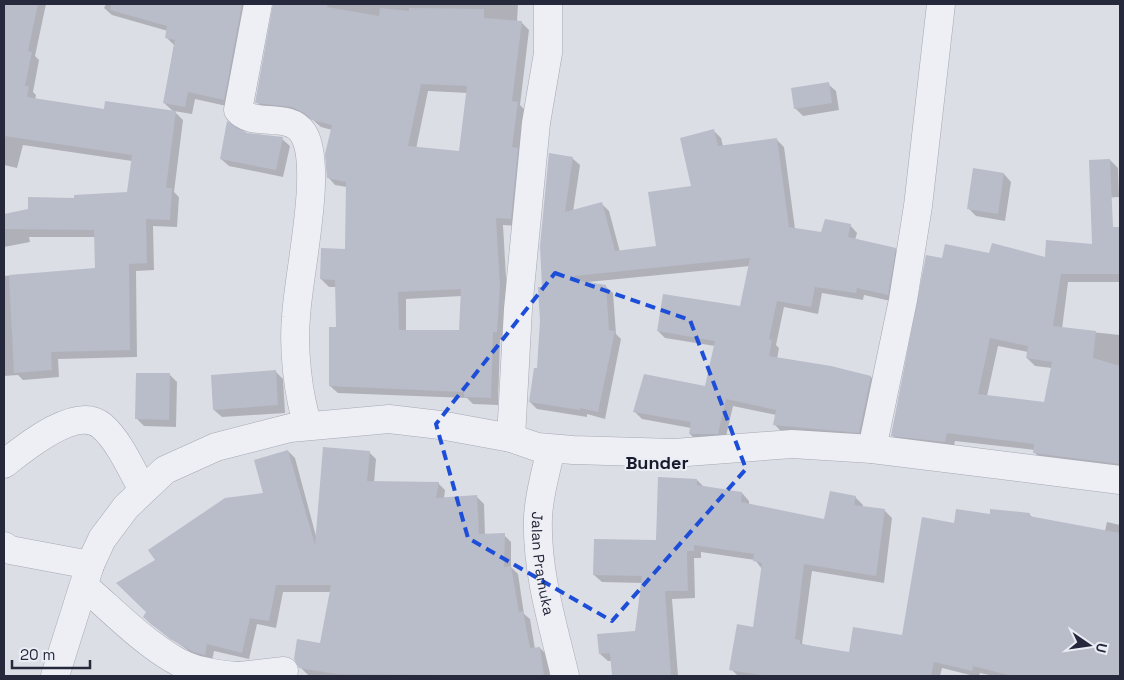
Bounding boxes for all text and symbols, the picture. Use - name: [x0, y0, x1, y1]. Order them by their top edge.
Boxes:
- district label: Bunder: [625, 451, 689, 474]
- street label: Jalan Pramuka: [528, 511, 559, 617]
- north arrow: [1064, 620, 1114, 670]
- scale bar: [12, 638, 90, 670]
- text: U: [1092, 641, 1111, 655]
- text: 20 m: [20, 645, 55, 664]

